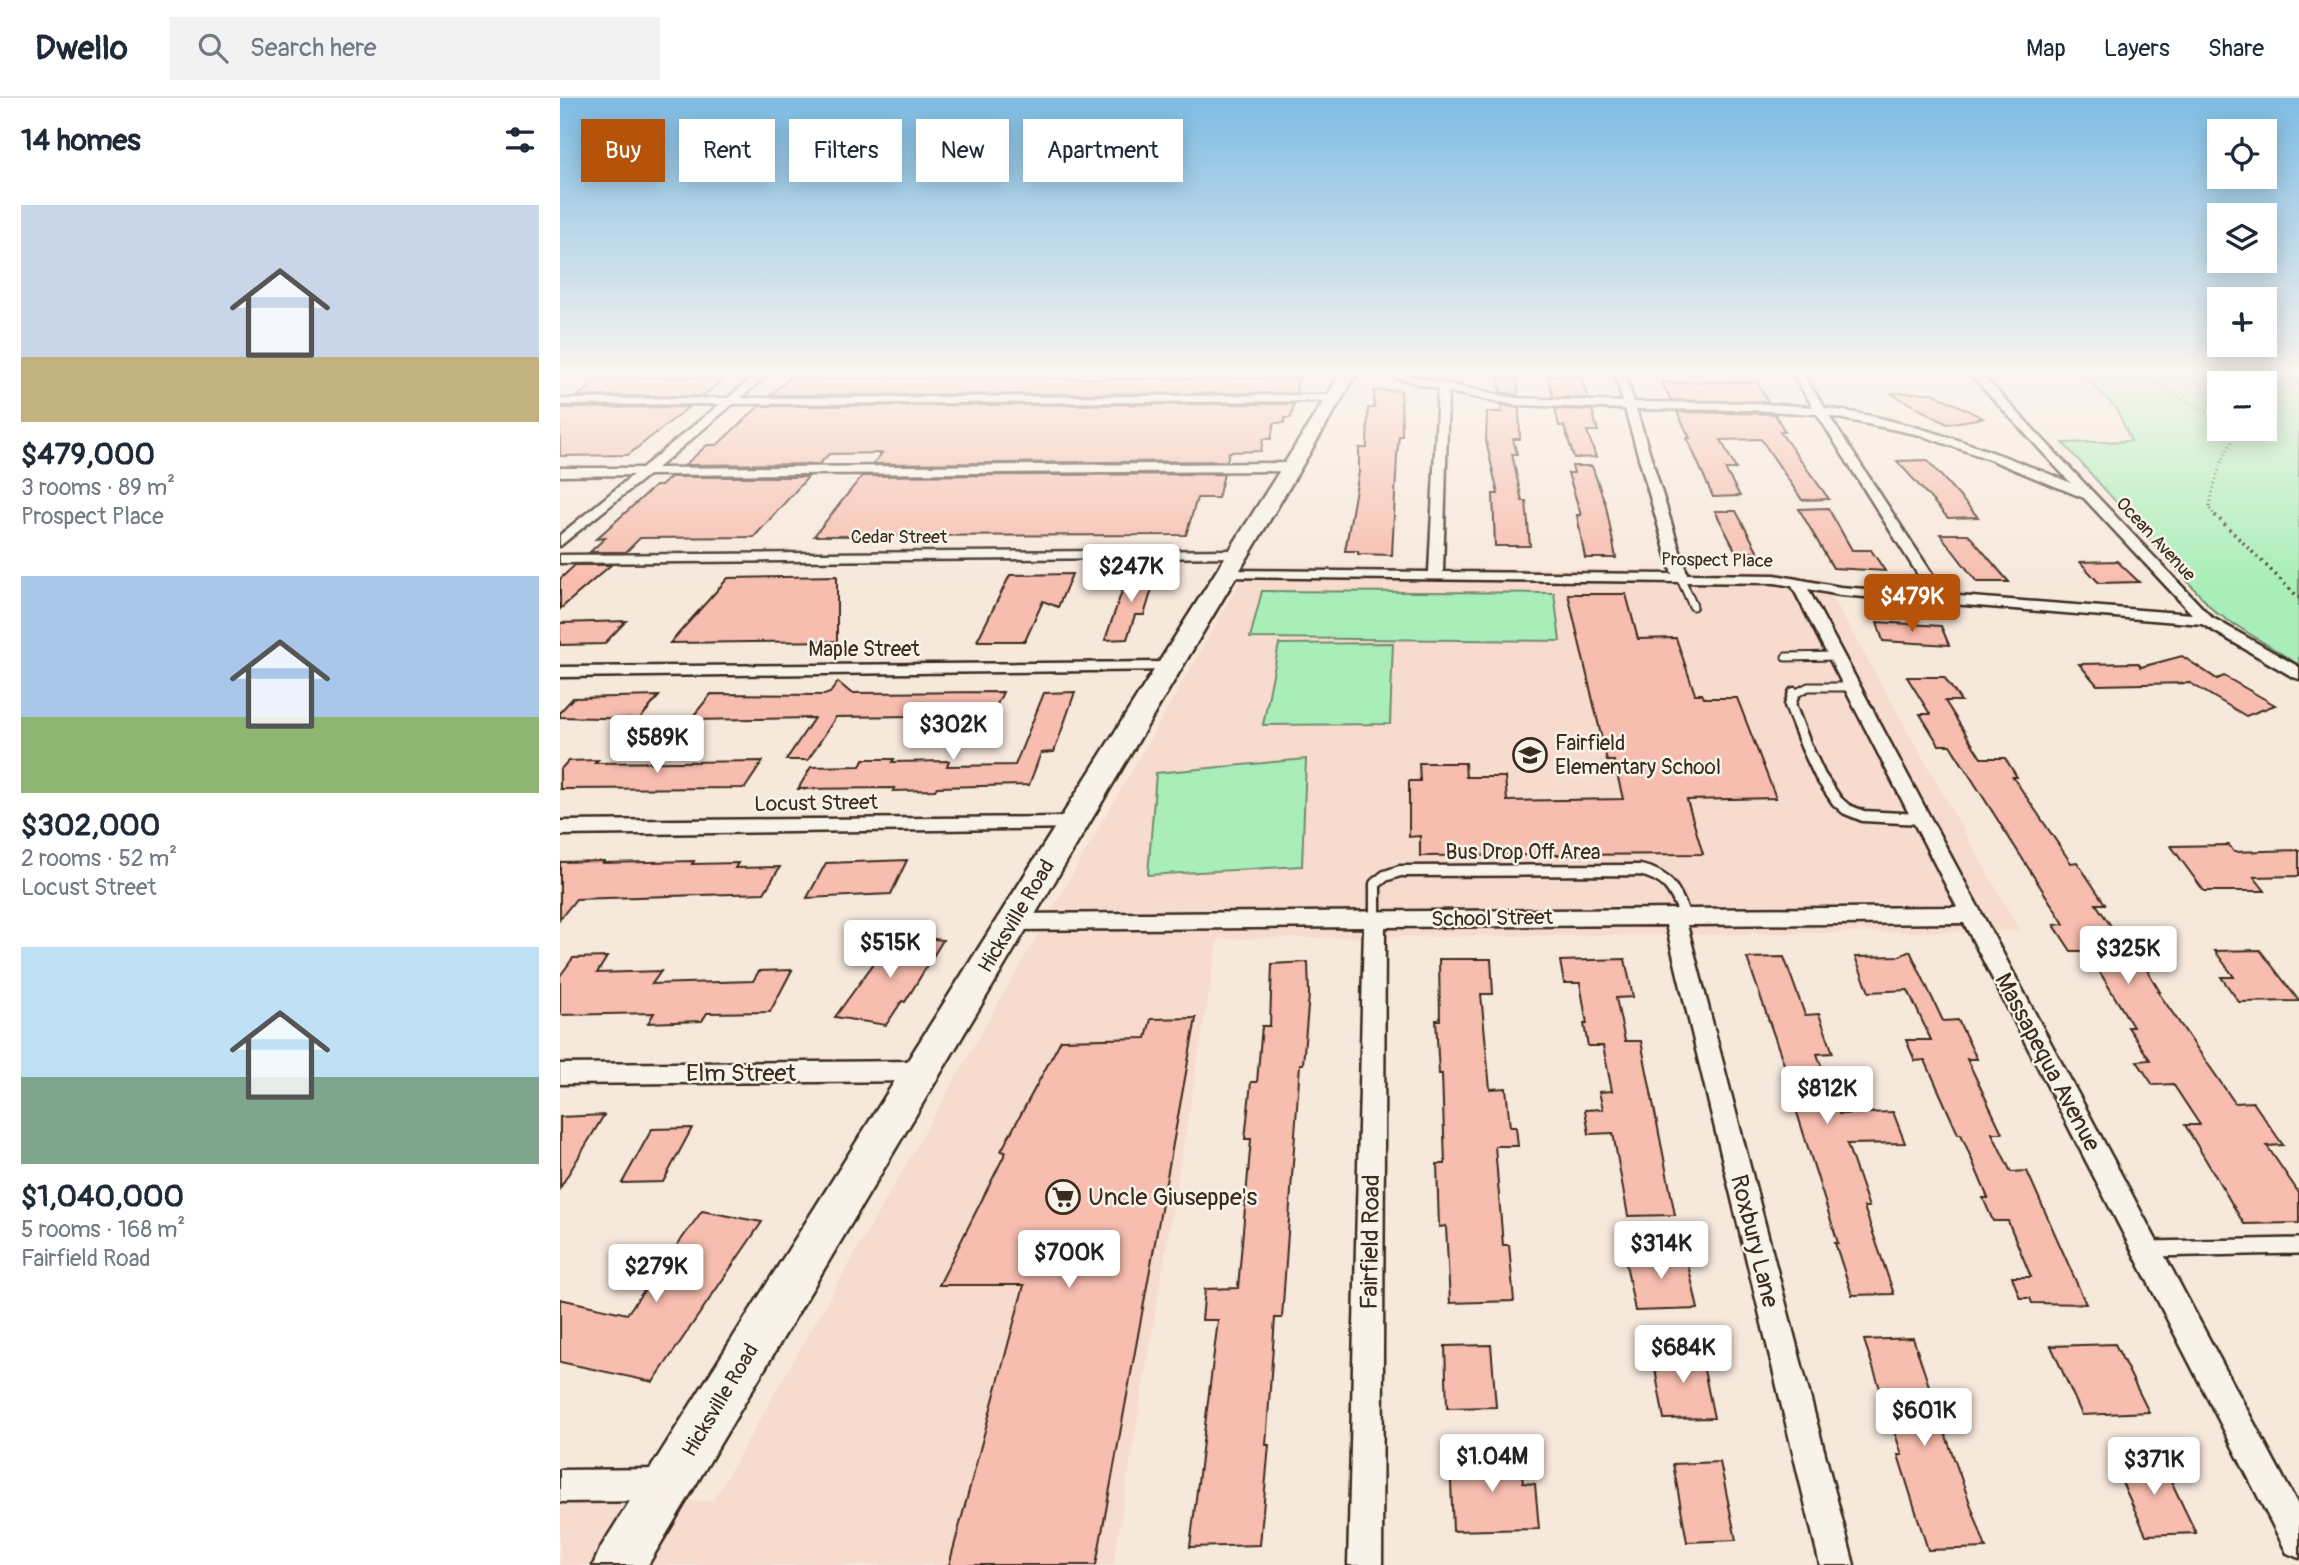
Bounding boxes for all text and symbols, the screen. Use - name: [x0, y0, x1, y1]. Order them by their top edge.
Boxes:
- search box: [170, 17, 660, 80]
- text: Dwello: [35, 28, 128, 69]
- icon: search: [194, 29, 232, 67]
- text: Search here: [250, 32, 377, 64]
- text: Map: [2026, 34, 2066, 63]
- text: Layers: [2104, 34, 2170, 63]
- text: Share: [2208, 34, 2264, 63]
- chip: Buy: [581, 119, 665, 182]
- chip: Rent: [679, 119, 775, 182]
- chip: Filters: [789, 119, 902, 182]
- chip: New: [916, 119, 1009, 182]
- chip: Apartment: [1023, 119, 1183, 182]
- map controls: [2207, 119, 2277, 441]
- button: locate: [2207, 119, 2277, 189]
- icon: filters: [501, 121, 539, 159]
- text: 14 homes: [21, 122, 141, 159]
- button: layers: [2207, 203, 2277, 273]
- icon: home: [217, 250, 343, 376]
- button: +: [2207, 287, 2277, 357]
- button: −: [2207, 371, 2277, 441]
- text: $479,000: [21, 436, 155, 473]
- text: 3 rooms · 89 m²: [21, 473, 175, 502]
- street label: Ocean Avenue: [2111, 492, 2201, 586]
- text: Prospect Place: [21, 502, 164, 531]
- street label: Cedar Street: [851, 526, 948, 549]
- pin: $247K: [1082, 545, 1180, 604]
- street label: Prospect Place: [1661, 548, 1773, 573]
- text: $247K: [1099, 552, 1163, 581]
- pin: $479K: [1863, 574, 1961, 634]
- text: $479K: [1880, 582, 1944, 611]
- icon: home: [217, 621, 343, 747]
- street label: Maple Street: [808, 636, 920, 663]
- pin: $302K: [904, 702, 1002, 762]
- text: $302K: [919, 710, 987, 739]
- pin: $589K: [608, 716, 706, 775]
- text: $589K: [626, 723, 688, 752]
- place label: Fairfield Elementary School: [1555, 730, 1721, 781]
- school or university icon: Fairfield Elementary School: [1511, 736, 1549, 774]
- street label: Locust Street: [754, 789, 879, 818]
- text: $302,000: [21, 807, 160, 844]
- street label: Bus Drop Off Area: [1445, 839, 1601, 866]
- text: 2 rooms · 52 m²: [21, 844, 177, 873]
- street label: Hicksville Road: [972, 855, 1061, 978]
- text: Locust Street: [21, 873, 157, 902]
- street label: School Street: [1431, 904, 1554, 933]
- pin: $515K: [841, 920, 939, 980]
- pin: $325K: [2079, 926, 2177, 986]
- text: $515K: [860, 928, 920, 957]
- text: $325K: [2096, 934, 2160, 963]
- street label: Massapequa Avenue: [1988, 968, 2107, 1156]
- icon: home: [217, 992, 343, 1118]
- street label: Elm Street: [686, 1059, 796, 1088]
- pin: $812K: [1778, 1066, 1876, 1126]
- text: $812K: [1797, 1074, 1857, 1103]
- street label: Roxbury Lane: [1724, 1172, 1785, 1311]
- street label: Fairfield Road: [1355, 1174, 1386, 1310]
- text: $1,040,000: [21, 1178, 184, 1215]
- supermarket icon: Uncle Giuseppe's: [1044, 1178, 1082, 1216]
- place label: Uncle Giuseppe's: [1088, 1183, 1257, 1212]
- text: 5 rooms · 168 m²: [21, 1215, 185, 1244]
- pin: $314K: [1612, 1222, 1710, 1281]
- text: $314K: [1630, 1229, 1692, 1258]
- pin: $700K: [1020, 1230, 1118, 1290]
- text: $700K: [1034, 1238, 1104, 1267]
- text: Fairfield Road: [21, 1244, 151, 1273]
- pin: $279K: [607, 1244, 705, 1304]
- text: $279K: [624, 1252, 688, 1281]
- pin: $684K: [1634, 1326, 1732, 1385]
- text: $684K: [1651, 1333, 1715, 1362]
- street label: Hicksville Road: [676, 1339, 765, 1462]
- pin: $601K: [1875, 1388, 1973, 1448]
- text: $601K: [1892, 1396, 1956, 1425]
- pin: $1.04M: [1435, 1434, 1549, 1494]
- pin: $371K: [2105, 1438, 2203, 1497]
- text: $1.04M: [1456, 1442, 1528, 1471]
- text: $371K: [2124, 1445, 2184, 1474]

